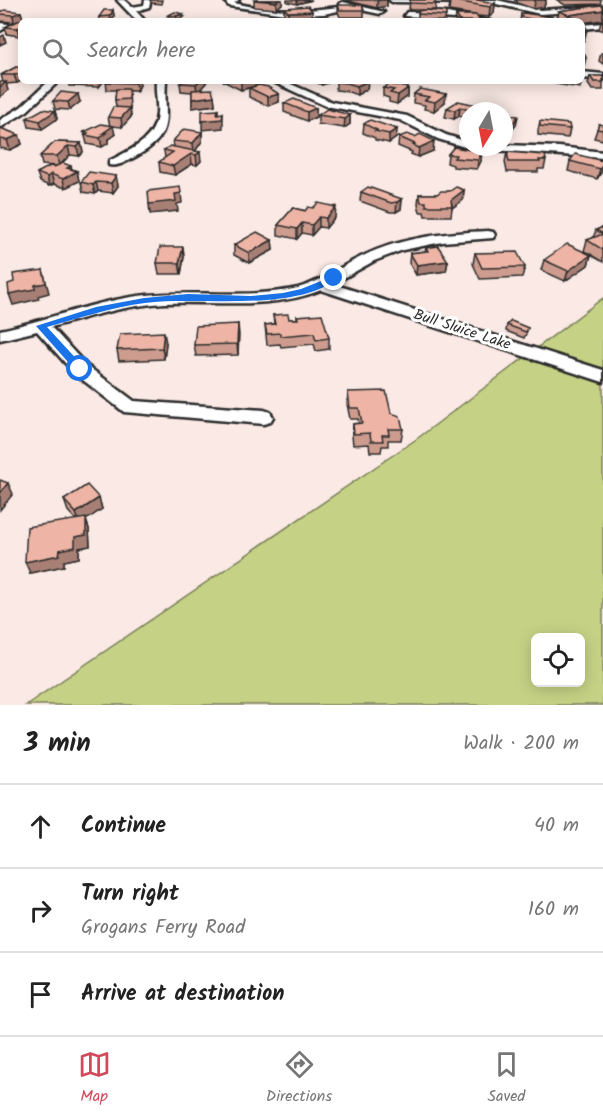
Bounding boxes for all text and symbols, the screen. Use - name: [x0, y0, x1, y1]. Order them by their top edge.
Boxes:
- search box: [18, 18, 585, 84]
- text: Search here: [87, 34, 195, 69]
- icon: search: [39, 35, 72, 68]
- north arrow: [459, 102, 513, 156]
- route end: [320, 264, 346, 290]
- street label: Bull Sluice Lake: [410, 303, 514, 357]
- route start: [66, 355, 92, 381]
- map controls: [531, 633, 585, 687]
- button: locate: [531, 633, 585, 687]
- text: 3 min: [24, 723, 91, 765]
- text: Walk · 200 m: [463, 728, 579, 760]
- text: Continue: [81, 809, 166, 844]
- icon: ahead: [24, 810, 57, 843]
- text: 40 m: [534, 810, 579, 842]
- text: Turn right: [81, 877, 179, 912]
- icon: right: [24, 894, 57, 927]
- text: 160 m: [528, 894, 579, 926]
- text: Grogans Ferry Road: [81, 912, 245, 944]
- text: Arrive at destination: [81, 977, 284, 1012]
- icon: arrive: [24, 978, 57, 1011]
- tab: Map: [78, 1048, 111, 1109]
- tab: Directions: [266, 1048, 332, 1109]
- tab: Saved: [487, 1048, 525, 1109]

